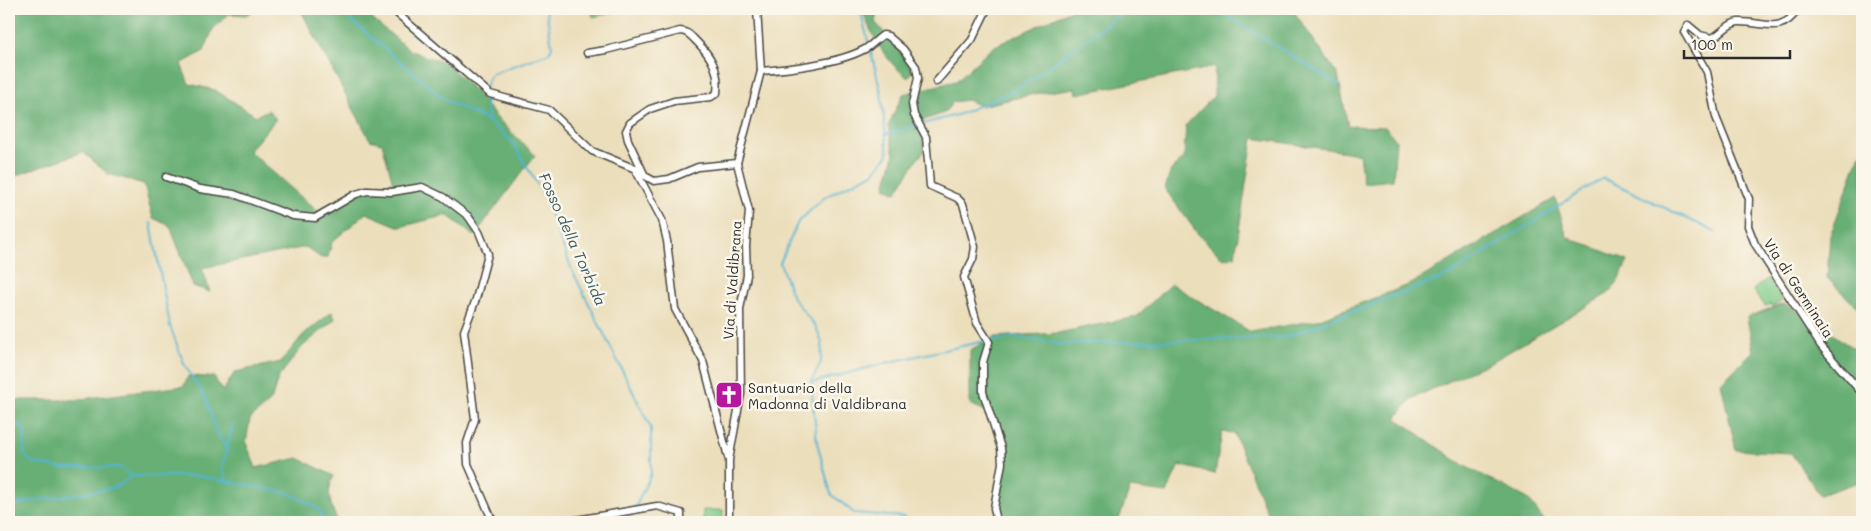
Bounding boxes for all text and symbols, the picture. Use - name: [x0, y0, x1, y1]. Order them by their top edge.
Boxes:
- scale bar: [1684, 28, 1790, 60]
- text: 100 m: [1691, 34, 1733, 54]
- water label: Fosso della Torbida: [535, 169, 611, 309]
- street label: Via di Valdibrana: [718, 220, 746, 340]
- street label: Via di Germinaia: [1760, 235, 1838, 341]
- place label: Santuario della Madonna di Valdibrana: [748, 378, 907, 413]
- church icon: Santuario della Madonna di Valdibrana: [714, 380, 744, 410]

